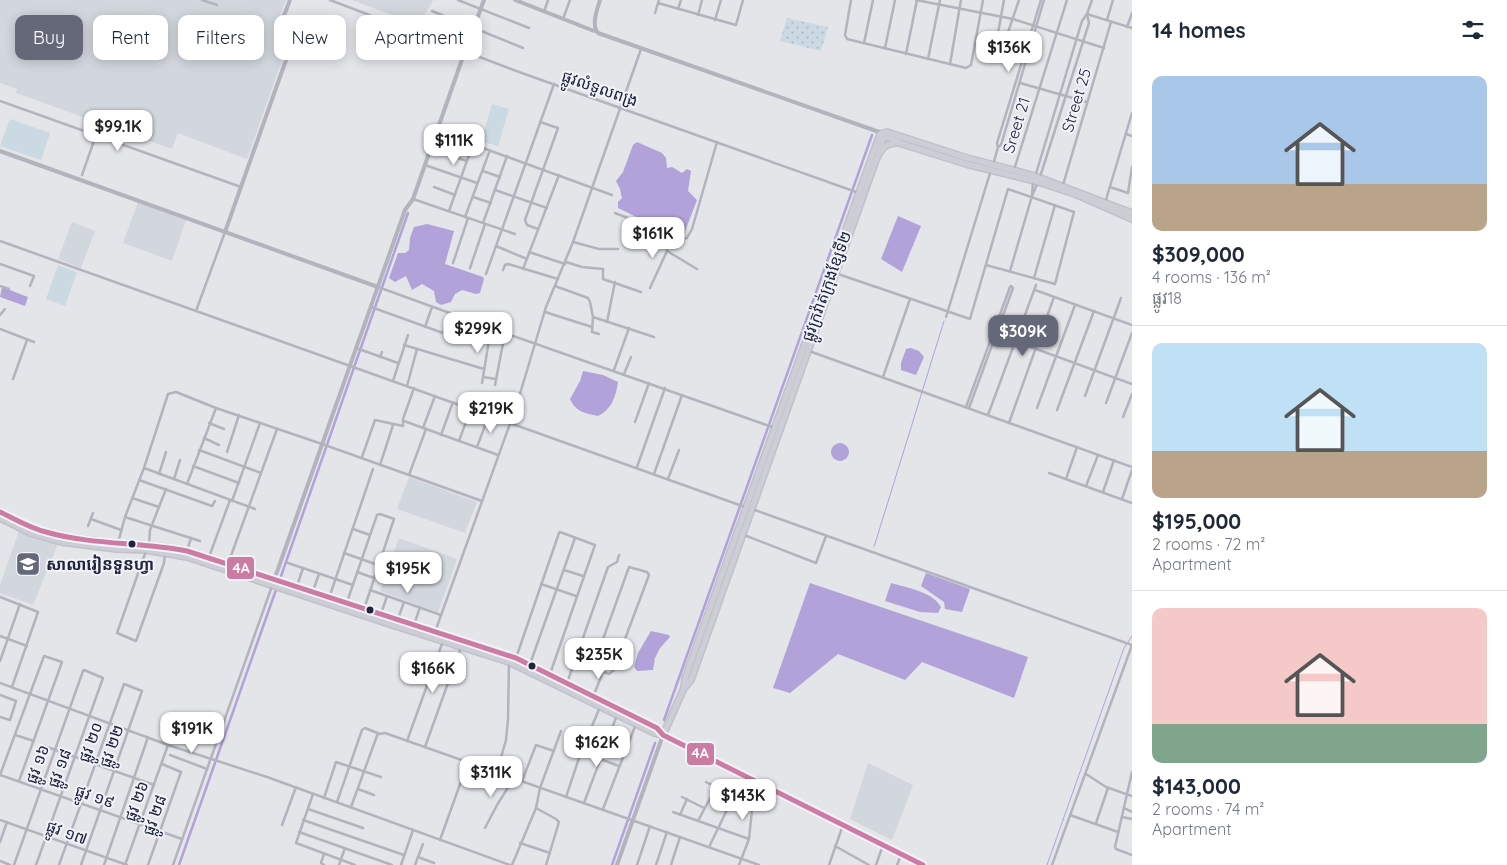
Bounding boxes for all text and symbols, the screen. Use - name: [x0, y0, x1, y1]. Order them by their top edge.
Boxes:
- chip: Buy: [15, 15, 83, 60]
- chip: Rent: [93, 15, 168, 60]
- chip: Filters: [178, 15, 264, 60]
- chip: New: [274, 15, 346, 60]
- chip: Apartment: [356, 15, 482, 60]
- icon: filters: [1459, 16, 1487, 44]
- text: 14 homes: [1152, 17, 1246, 43]
- pin: $136K: [974, 30, 1044, 73]
- text: $136K: [987, 37, 1031, 57]
- street label: ផ្លូវលំទួលពង្រ: [558, 66, 641, 115]
- street label: Street 25: [1057, 66, 1095, 134]
- street label: Sreet 21: [998, 95, 1034, 155]
- icon: home: [1275, 109, 1365, 199]
- pin: $99.1K: [77, 110, 159, 152]
- text: $99.1K: [95, 116, 141, 136]
- pin: $111K: [419, 124, 489, 166]
- text: $111K: [435, 130, 473, 150]
- pin: $161K: [618, 216, 688, 259]
- text: $161K: [632, 223, 674, 243]
- street label: ផ្លូវក្រវ៉ាត់ក្រុងខ្សែទី២: [797, 228, 860, 346]
- text: $309,000: [1152, 241, 1245, 267]
- text: 4 rooms · 136 m²: [1152, 267, 1271, 287]
- text: ផ្លូវ18: [1152, 288, 1182, 308]
- pin: $299K: [443, 312, 513, 354]
- pin: $309K: [988, 314, 1058, 357]
- text: $299K: [454, 318, 502, 338]
- text: $309K: [999, 321, 1047, 341]
- icon: home: [1275, 375, 1365, 465]
- pin: $219K: [456, 392, 526, 434]
- text: $219K: [469, 398, 513, 418]
- text: $195,000: [1152, 508, 1241, 534]
- text: 2 rooms · 72 m²: [1152, 534, 1265, 554]
- unlabelled marker: [127, 539, 137, 549]
- school or university icon: សាលារៀនទួនហ្វា: [15, 551, 41, 577]
- pin: $195K: [373, 552, 443, 594]
- place label: សាលារៀនទួនហ្វា: [46, 554, 154, 574]
- text: Apartment: [1152, 554, 1232, 574]
- line badge: 4A: [226, 556, 255, 580]
- text: $195K: [386, 558, 430, 578]
- text: 4A: [232, 559, 250, 577]
- unlabelled marker: [365, 605, 375, 615]
- pin: $235K: [564, 638, 634, 680]
- icon: home: [1275, 640, 1365, 730]
- text: $235K: [576, 644, 622, 664]
- pin: $166K: [398, 652, 468, 694]
- text: $166K: [411, 658, 455, 678]
- unlabelled marker: [527, 661, 537, 671]
- pin: $191K: [157, 712, 227, 754]
- text: $191K: [171, 718, 213, 738]
- street label: ផ្លូវ ២០: [73, 719, 111, 767]
- street label: ផ្លូវ ២២: [94, 722, 132, 772]
- pin: $162K: [562, 726, 632, 768]
- text: $162K: [575, 732, 619, 752]
- street label: ផ្លូវ ១៦: [21, 742, 58, 788]
- line badge: 4A: [686, 742, 715, 766]
- text: 4A: [691, 744, 709, 762]
- street label: ផ្លូវ ១៨: [43, 746, 80, 792]
- pin: $311K: [456, 756, 526, 798]
- text: $311K: [470, 762, 512, 782]
- text: $143,000: [1152, 773, 1241, 799]
- street label: ផ្លូវ ២៦: [119, 778, 157, 826]
- pin: $143K: [708, 778, 778, 821]
- street label: ផ្លូវ ១៩: [71, 780, 117, 816]
- text: $143K: [721, 785, 765, 805]
- street label: ផ្លូវ ២៨: [138, 792, 175, 840]
- text: 2 rooms · 74 m²: [1152, 799, 1264, 819]
- street label: ផ្លូវ ១៧: [42, 815, 90, 853]
- text: Apartment: [1152, 819, 1232, 839]

